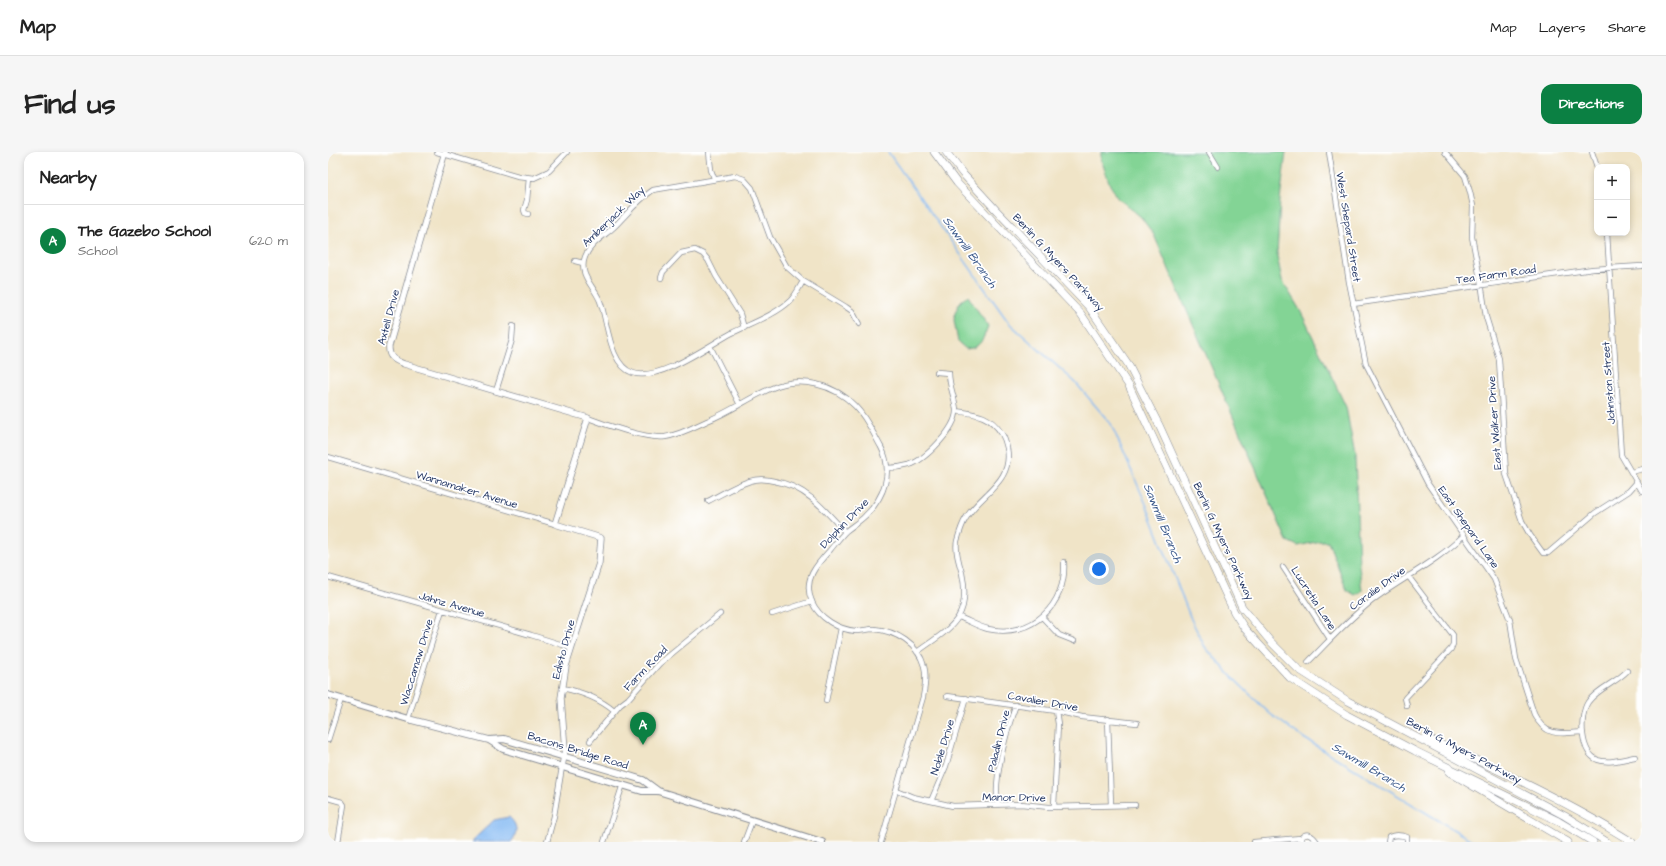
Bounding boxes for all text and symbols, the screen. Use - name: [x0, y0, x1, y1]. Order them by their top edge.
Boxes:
- text: Map: [20, 14, 56, 41]
- text: Map: [1490, 18, 1517, 38]
- text: Layers: [1539, 18, 1586, 38]
- text: Share: [1608, 18, 1646, 38]
- button: Directions: [1541, 84, 1642, 124]
- text: Find us: [24, 85, 115, 124]
- map controls: [1594, 164, 1630, 236]
- button: +: [1594, 164, 1630, 200]
- text: Nearby: [40, 166, 97, 190]
- street label: West Shepard Street: [1332, 171, 1365, 284]
- street label: Amberjack Way: [579, 183, 649, 251]
- button: −: [1594, 200, 1630, 236]
- street label: Berlin G Myers Parkway: [1009, 210, 1108, 315]
- water label: Sawmill Branch: [939, 213, 1001, 292]
- text: The Gazebo School: [78, 221, 211, 242]
- text: A: [49, 232, 57, 250]
- text: 620 m: [249, 232, 288, 250]
- text: School: [78, 242, 118, 260]
- street label: Tea Farm Road: [1455, 261, 1537, 288]
- street label: Axtell Drive: [374, 288, 403, 347]
- street label: Johnston Street: [1598, 341, 1619, 425]
- street label: East Walker Drive: [1484, 376, 1505, 470]
- street label: Wannamaker Avenue: [414, 467, 520, 512]
- street label: Berlin G Myers Parkway: [1189, 480, 1257, 603]
- water label: Sawmill Branch: [1139, 481, 1187, 566]
- street label: East Shepard Lane: [1434, 483, 1503, 572]
- street label: Dolphin Drive: [816, 495, 872, 552]
- your location: [1089, 559, 1109, 579]
- street label: Coralie Drive: [1346, 563, 1408, 614]
- street label: Lucretia Lane: [1287, 564, 1340, 633]
- street label: Jahnz Avenue: [417, 588, 487, 621]
- street label: Waccamaw Drive: [396, 617, 437, 707]
- street label: Edisto Drive: [548, 618, 579, 680]
- street label: Farm Road: [620, 642, 671, 694]
- street label: Cavalier Drive: [1007, 688, 1079, 715]
- street label: Paladin Drive: [984, 708, 1013, 774]
- pin: A: [630, 712, 656, 745]
- street label: Berlin G Myers Parkway: [1403, 714, 1524, 788]
- street label: Noble Drive: [927, 717, 958, 777]
- street label: Bacons Bridge Road: [525, 728, 630, 774]
- water label: Sawmill Branch: [1328, 738, 1410, 797]
- street label: Manor Drive: [982, 789, 1046, 806]

